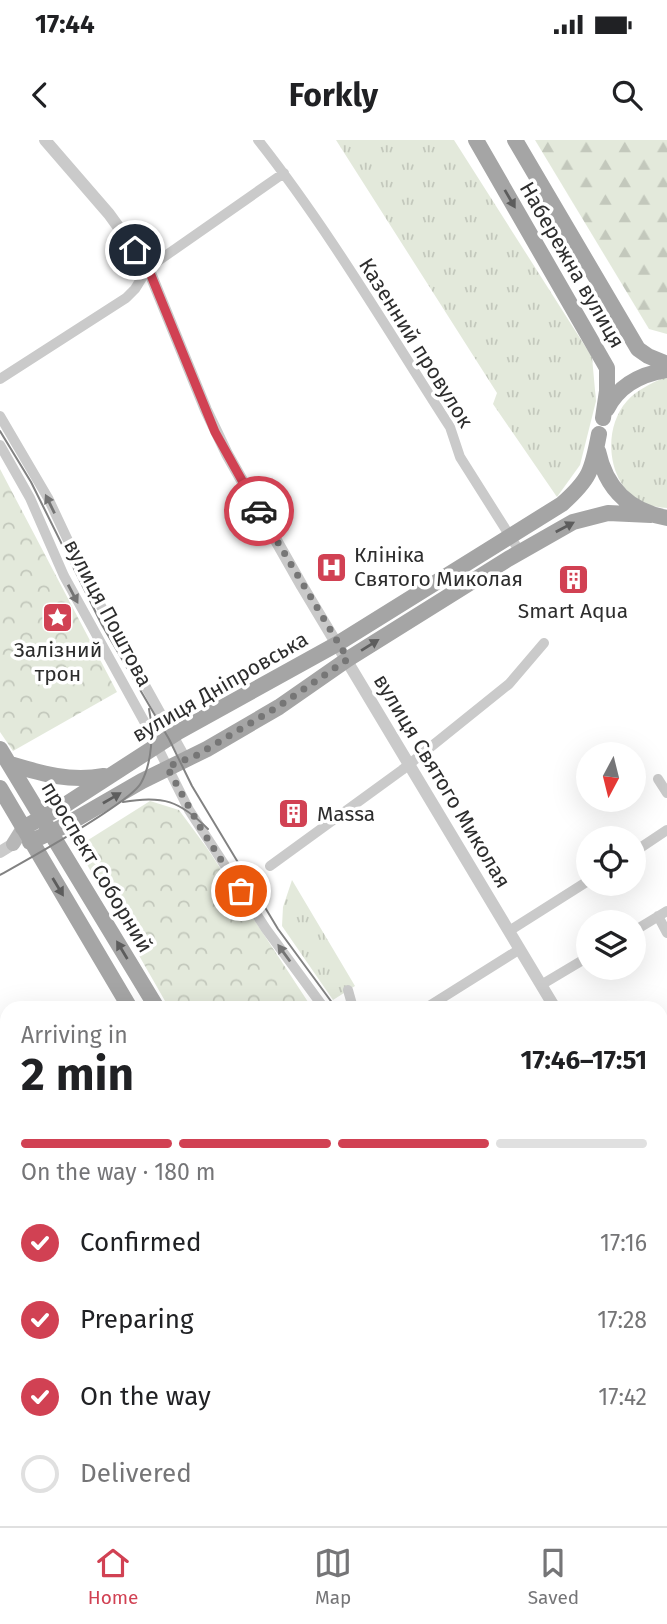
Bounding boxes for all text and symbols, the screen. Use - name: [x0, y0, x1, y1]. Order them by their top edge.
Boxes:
- text: 17:44: [35, 9, 95, 40]
- icon: back: [21, 76, 59, 114]
- text: Forkly: [289, 76, 378, 114]
- icon: search: [608, 76, 646, 114]
- street label: Набережна вулиця: [514, 177, 630, 353]
- one-way arrow: [504, 190, 516, 209]
- pin: [105, 220, 165, 280]
- icon: home: [116, 231, 154, 269]
- street label: Казенний провулок: [353, 253, 479, 433]
- courier: [224, 476, 294, 546]
- icon: car: [240, 492, 278, 530]
- one-way arrow: [45, 494, 56, 514]
- one-way arrow: [555, 521, 575, 533]
- street label: вулиця Поштова: [58, 535, 158, 691]
- place label: Клініка Святого Миколая: [354, 542, 523, 592]
- hospital icon: Клініка Святого Миколая: [314, 550, 348, 584]
- building icon: Smart Aqua: [556, 562, 590, 596]
- one-way arrow: [68, 584, 79, 604]
- place label: Smart Aqua: [518, 598, 628, 624]
- place icon: Залізний трон: [41, 601, 75, 635]
- street label: вулиця Дніпровська: [127, 626, 313, 748]
- place label: Залізний трон: [14, 637, 102, 687]
- one-way arrow: [361, 638, 380, 651]
- street label: вулиця Святого Миколая: [368, 669, 516, 893]
- north arrow: [576, 742, 646, 812]
- map controls: [576, 742, 646, 980]
- street label: проспект Соборний: [36, 777, 158, 957]
- one-way arrow: [102, 792, 122, 804]
- building icon: Massa: [277, 797, 311, 831]
- place label: Massa: [317, 801, 375, 827]
- button: locate: [576, 826, 646, 896]
- pin: [211, 861, 271, 921]
- icon: bag: [222, 872, 260, 910]
- one-way arrow: [51, 877, 64, 896]
- button: layers: [576, 910, 646, 980]
- one-way arrow: [115, 940, 128, 959]
- one-way arrow: [277, 944, 291, 962]
- text: Arriving in: [21, 1021, 128, 1049]
- text: 17:46–17:51: [520, 1045, 647, 1076]
- text: 2 min: [21, 1047, 134, 1102]
- text: On the way · 180 m: [21, 1158, 216, 1186]
- icon: check: [21, 1224, 59, 1262]
- text: Confirmed: [80, 1227, 201, 1258]
- text: 17:16: [600, 1229, 647, 1257]
- icon: check: [21, 1301, 59, 1339]
- text: Preparing: [80, 1304, 193, 1335]
- text: 17:28: [597, 1306, 647, 1334]
- icon: check: [21, 1378, 59, 1416]
- text: On the way: [80, 1381, 211, 1412]
- text: 17:42: [598, 1383, 647, 1411]
- text: Delivered: [80, 1458, 192, 1489]
- tab: Home: [88, 1544, 138, 1609]
- tab: Map: [314, 1544, 352, 1609]
- tab: Saved: [528, 1544, 579, 1609]

